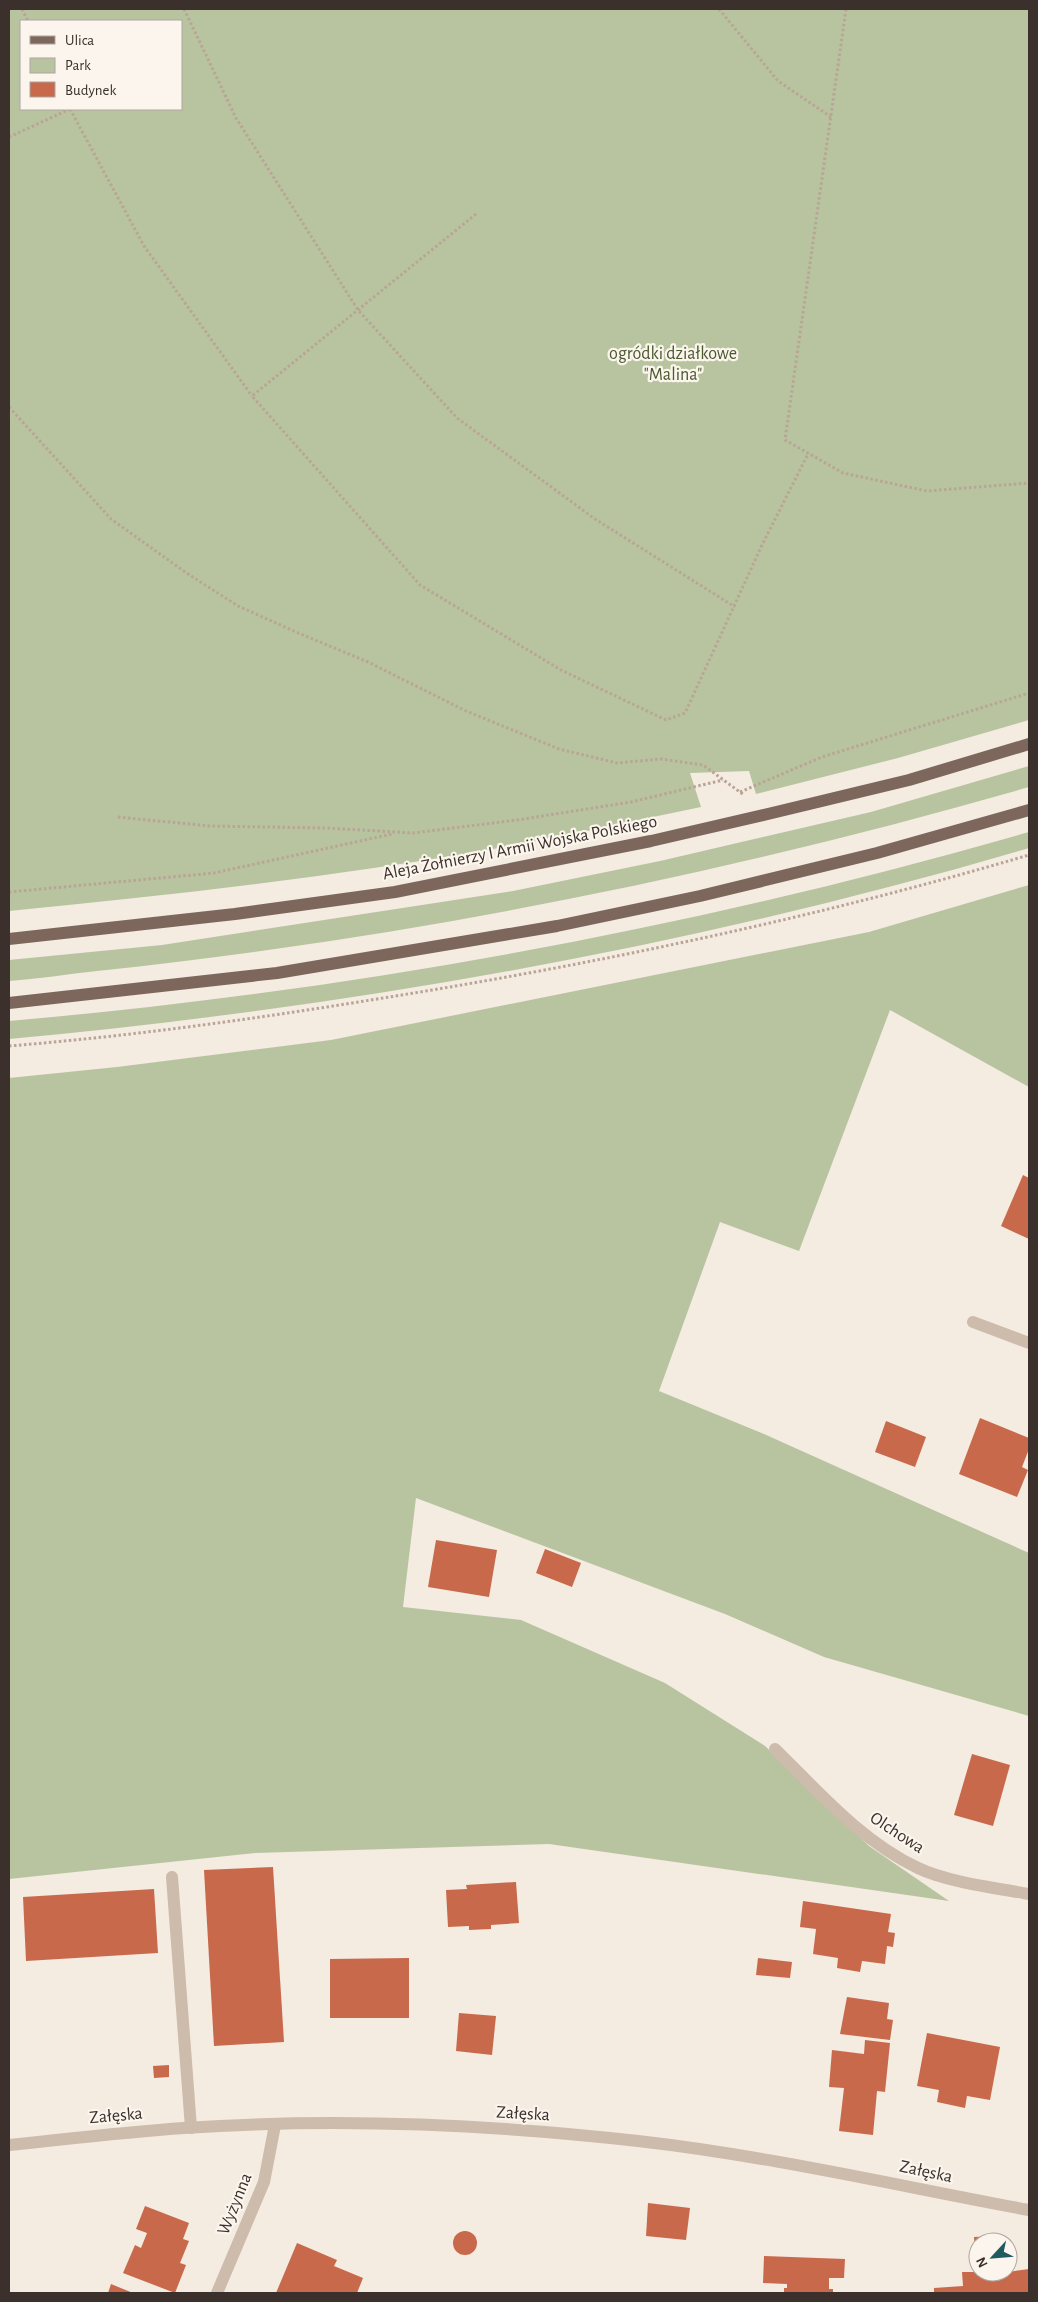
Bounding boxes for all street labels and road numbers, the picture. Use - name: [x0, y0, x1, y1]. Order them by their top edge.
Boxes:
- street label: Aleja Żołnierzy I Armii Wojska Polskiego: [381, 811, 659, 883]
- street label: Olchowa: [867, 1809, 927, 1857]
- street label: Załęska: [496, 2104, 550, 2124]
- street label: Załęska: [89, 2105, 143, 2127]
- street label: Załęska: [898, 2158, 954, 2186]
- street label: Wyżynna: [214, 2170, 256, 2238]

